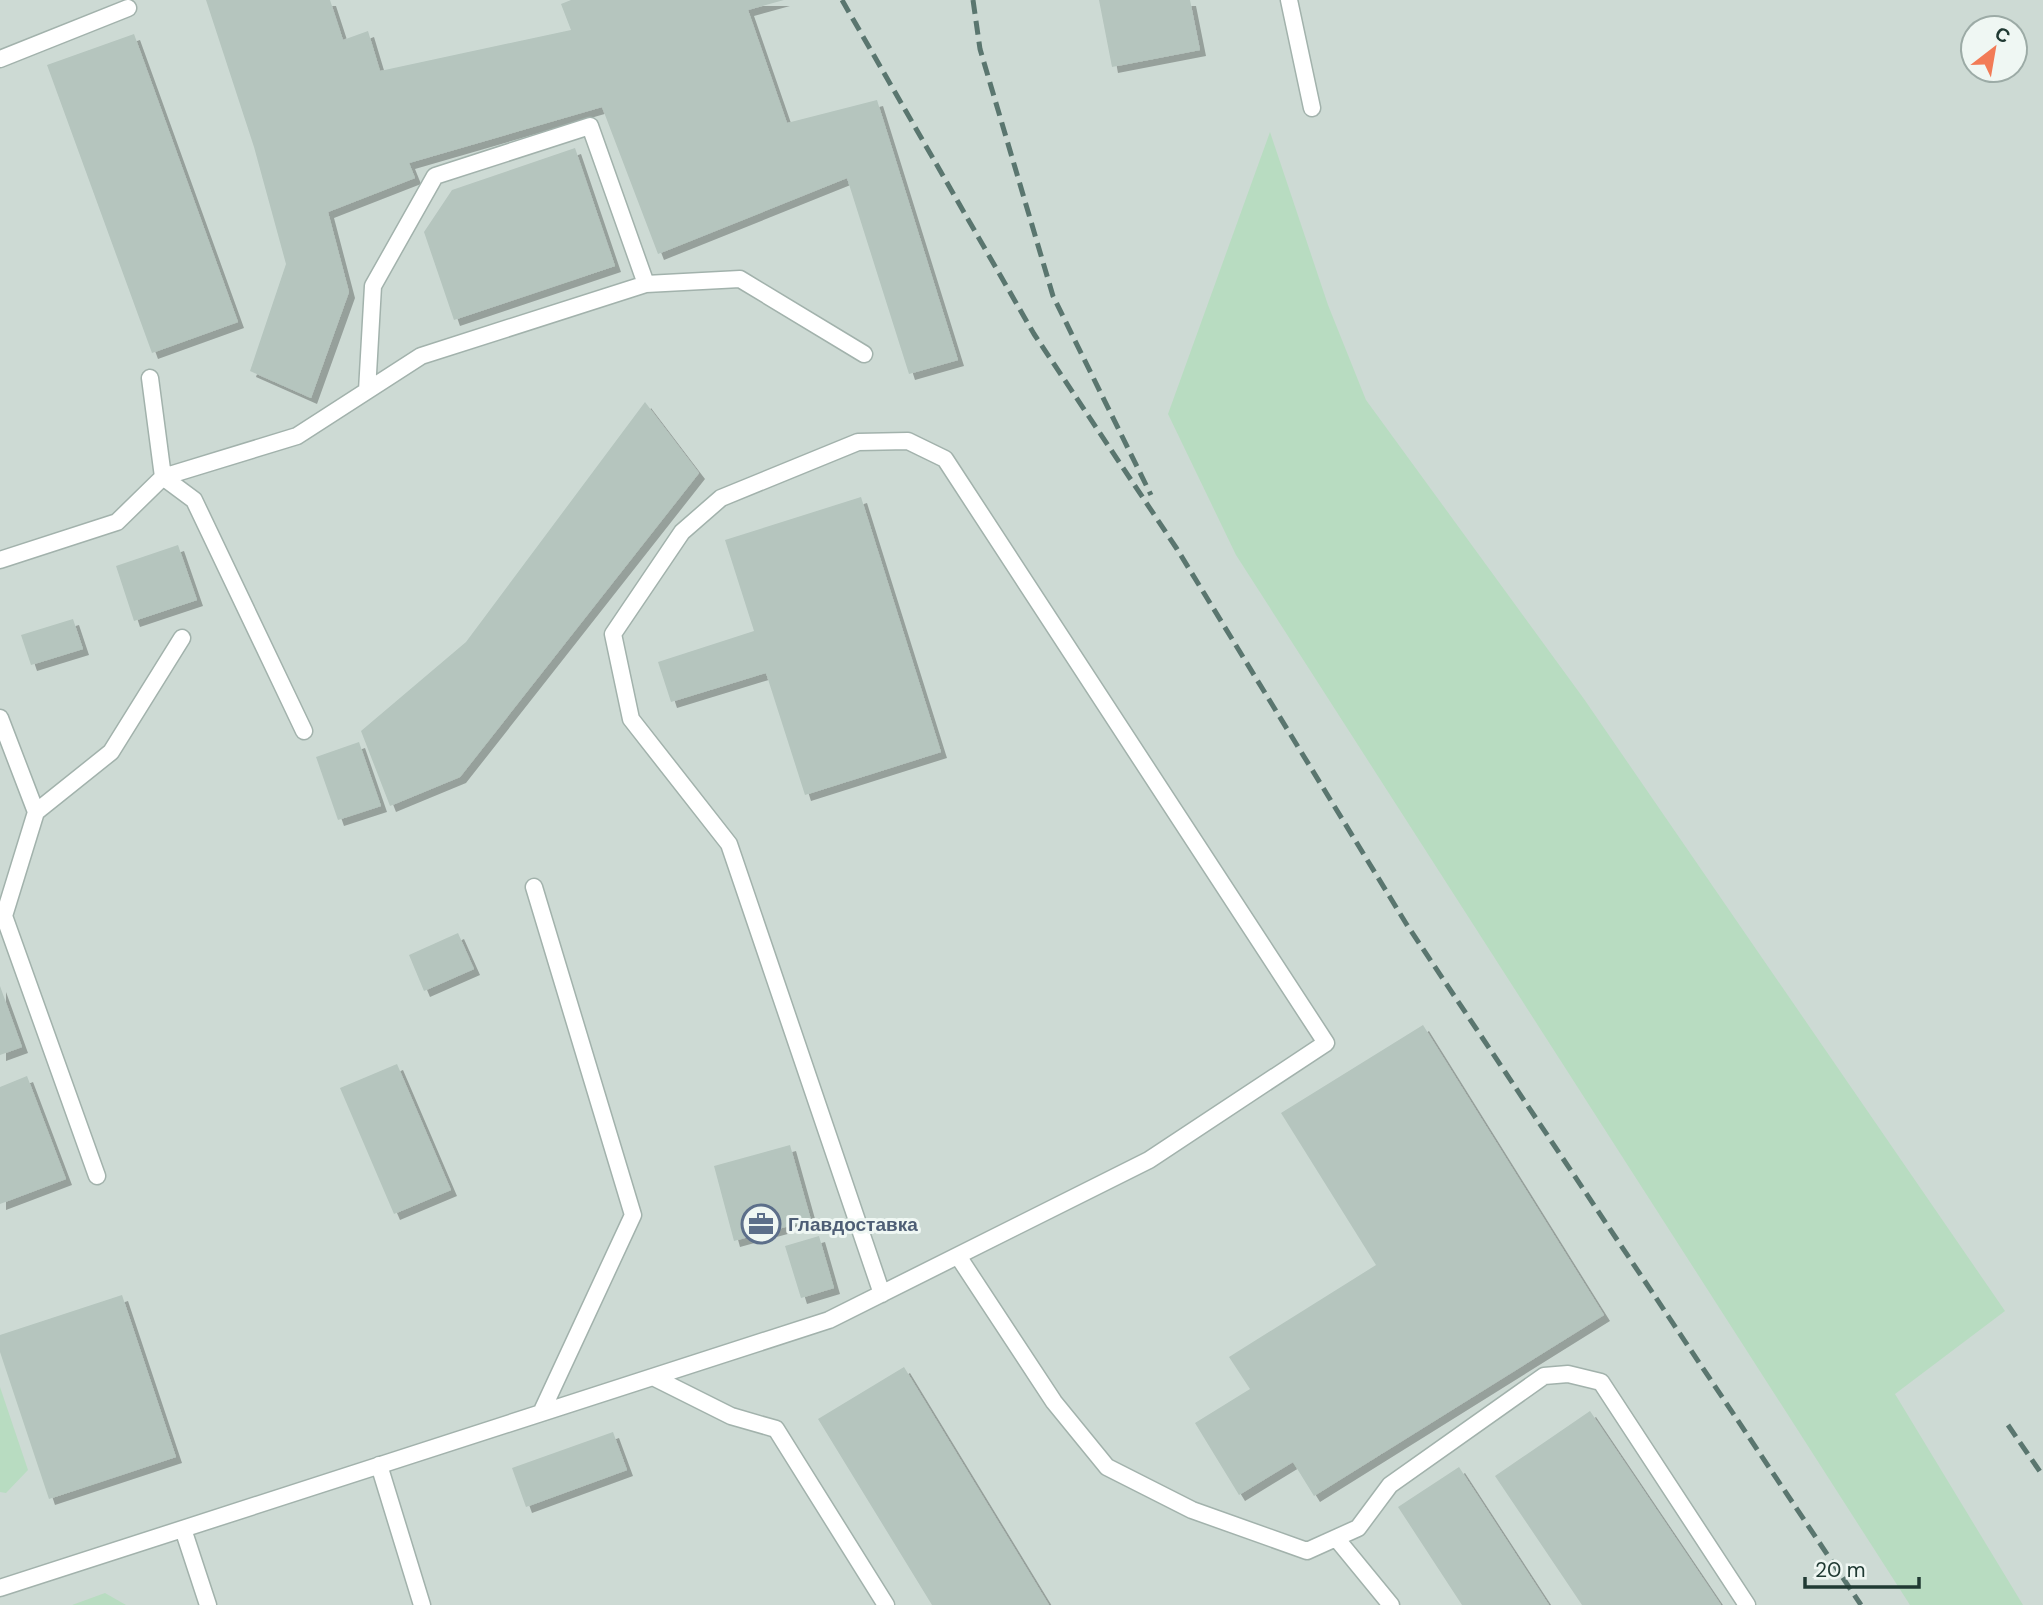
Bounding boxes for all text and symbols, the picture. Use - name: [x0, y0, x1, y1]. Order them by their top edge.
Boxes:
- north arrow: [1959, 14, 2029, 84]
- text: С: [1990, 21, 2015, 49]
- office icon: Главдоставка: [740, 1203, 782, 1245]
- place label: Главдоставка: [788, 1212, 918, 1237]
- scale bar: [1805, 1546, 1919, 1590]
- text: 20 m: [1815, 1556, 1866, 1584]

